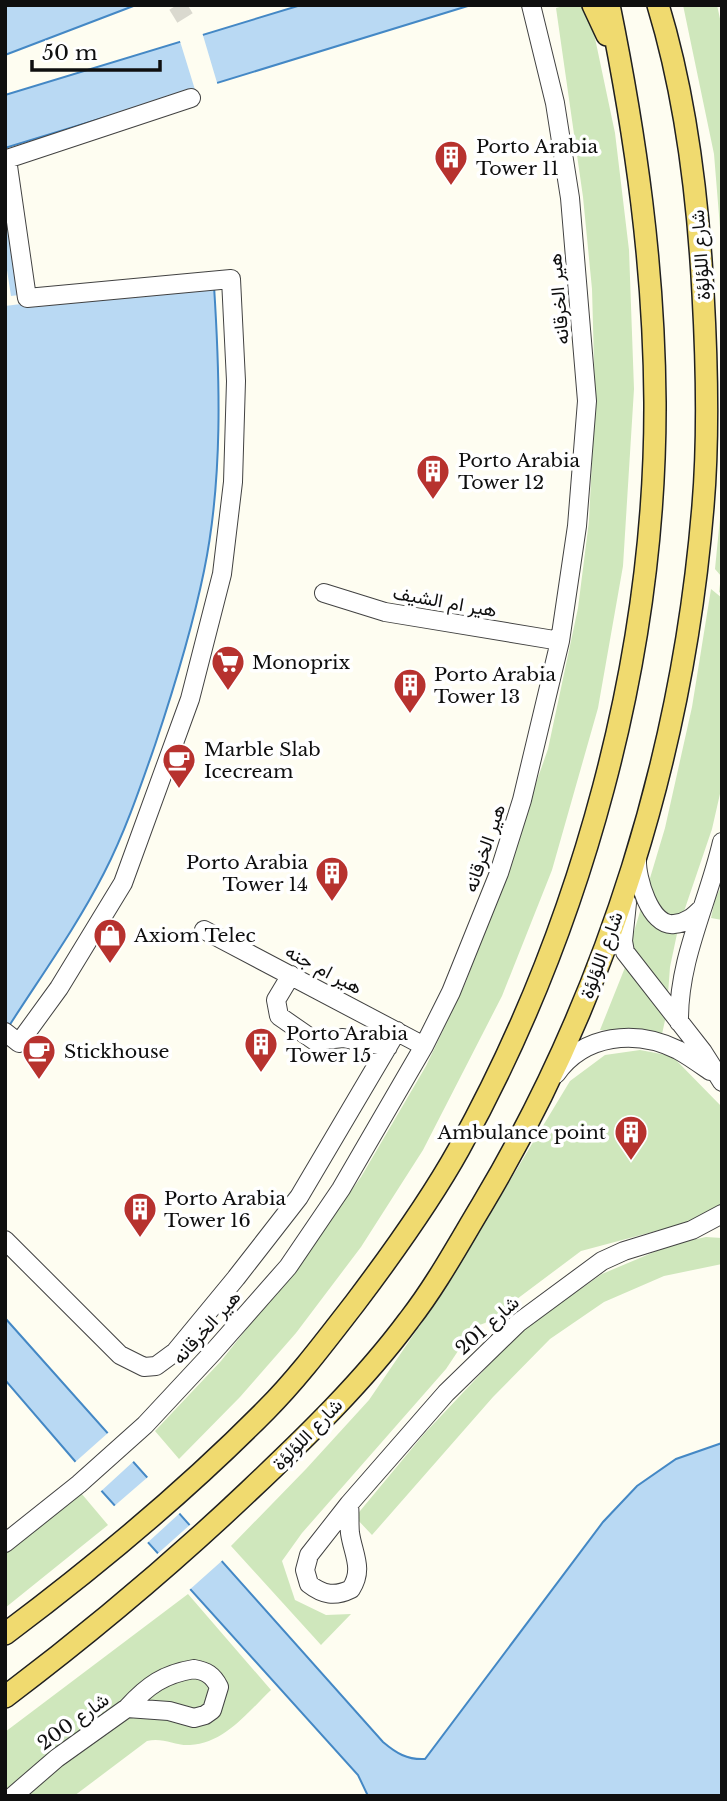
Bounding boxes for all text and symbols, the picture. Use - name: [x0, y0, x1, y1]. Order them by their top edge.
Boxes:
- scale bar: [32, 28, 159, 72]
- text: 50 m: [42, 40, 98, 66]
- place label: Porto Arabia Tower 11: [476, 135, 598, 180]
- building icon: Porto Arabia Tower 11: [432, 138, 470, 187]
- street label: شارع اللؤلؤة: [686, 209, 716, 301]
- street label: هير الخرقانه: [543, 252, 574, 345]
- place label: Porto Arabia Tower 12: [458, 449, 580, 494]
- building icon: Porto Arabia Tower 12: [414, 452, 452, 501]
- street label: هير ام الشيف: [391, 581, 499, 623]
- supermarket icon: Monoprix: [209, 643, 247, 692]
- place label: Monoprix: [252, 651, 351, 674]
- place label: Porto Arabia Tower 13: [434, 663, 556, 708]
- building icon: Porto Arabia Tower 13: [391, 666, 429, 715]
- place label: Marble Slab Icecream: [204, 738, 321, 783]
- cafe icon: Marble Slab Icecream: [160, 741, 198, 790]
- street label: هير الخرقانه: [459, 801, 510, 895]
- place label: Porto Arabia Tower 14: [186, 851, 308, 896]
- building icon: Porto Arabia Tower 14: [313, 854, 351, 903]
- street label: شارع اللؤلؤة: [575, 909, 629, 1002]
- shop icon: Axiom Telec: [91, 916, 129, 965]
- place label: Axiom Telec: [133, 924, 256, 947]
- street label: هير ام جنه: [281, 940, 366, 1000]
- place label: Porto Arabia Tower 15: [286, 1022, 408, 1067]
- building icon: Porto Arabia Tower 15: [242, 1025, 280, 1074]
- cafe icon: Stickhouse: [20, 1032, 58, 1081]
- place label: Stickhouse: [64, 1040, 169, 1063]
- building icon: Ambulance point: [612, 1113, 650, 1162]
- place label: Ambulance point: [436, 1121, 607, 1144]
- place label: Porto Arabia Tower 16: [164, 1187, 286, 1232]
- building icon: Porto Arabia Tower 16: [121, 1190, 159, 1239]
- street label: هير الخرقانه: [167, 1286, 245, 1369]
- street label: شارع 201: [451, 1291, 524, 1361]
- street label: شارع اللؤلؤة: [268, 1394, 348, 1476]
- street label: شارع 200: [33, 1688, 114, 1756]

